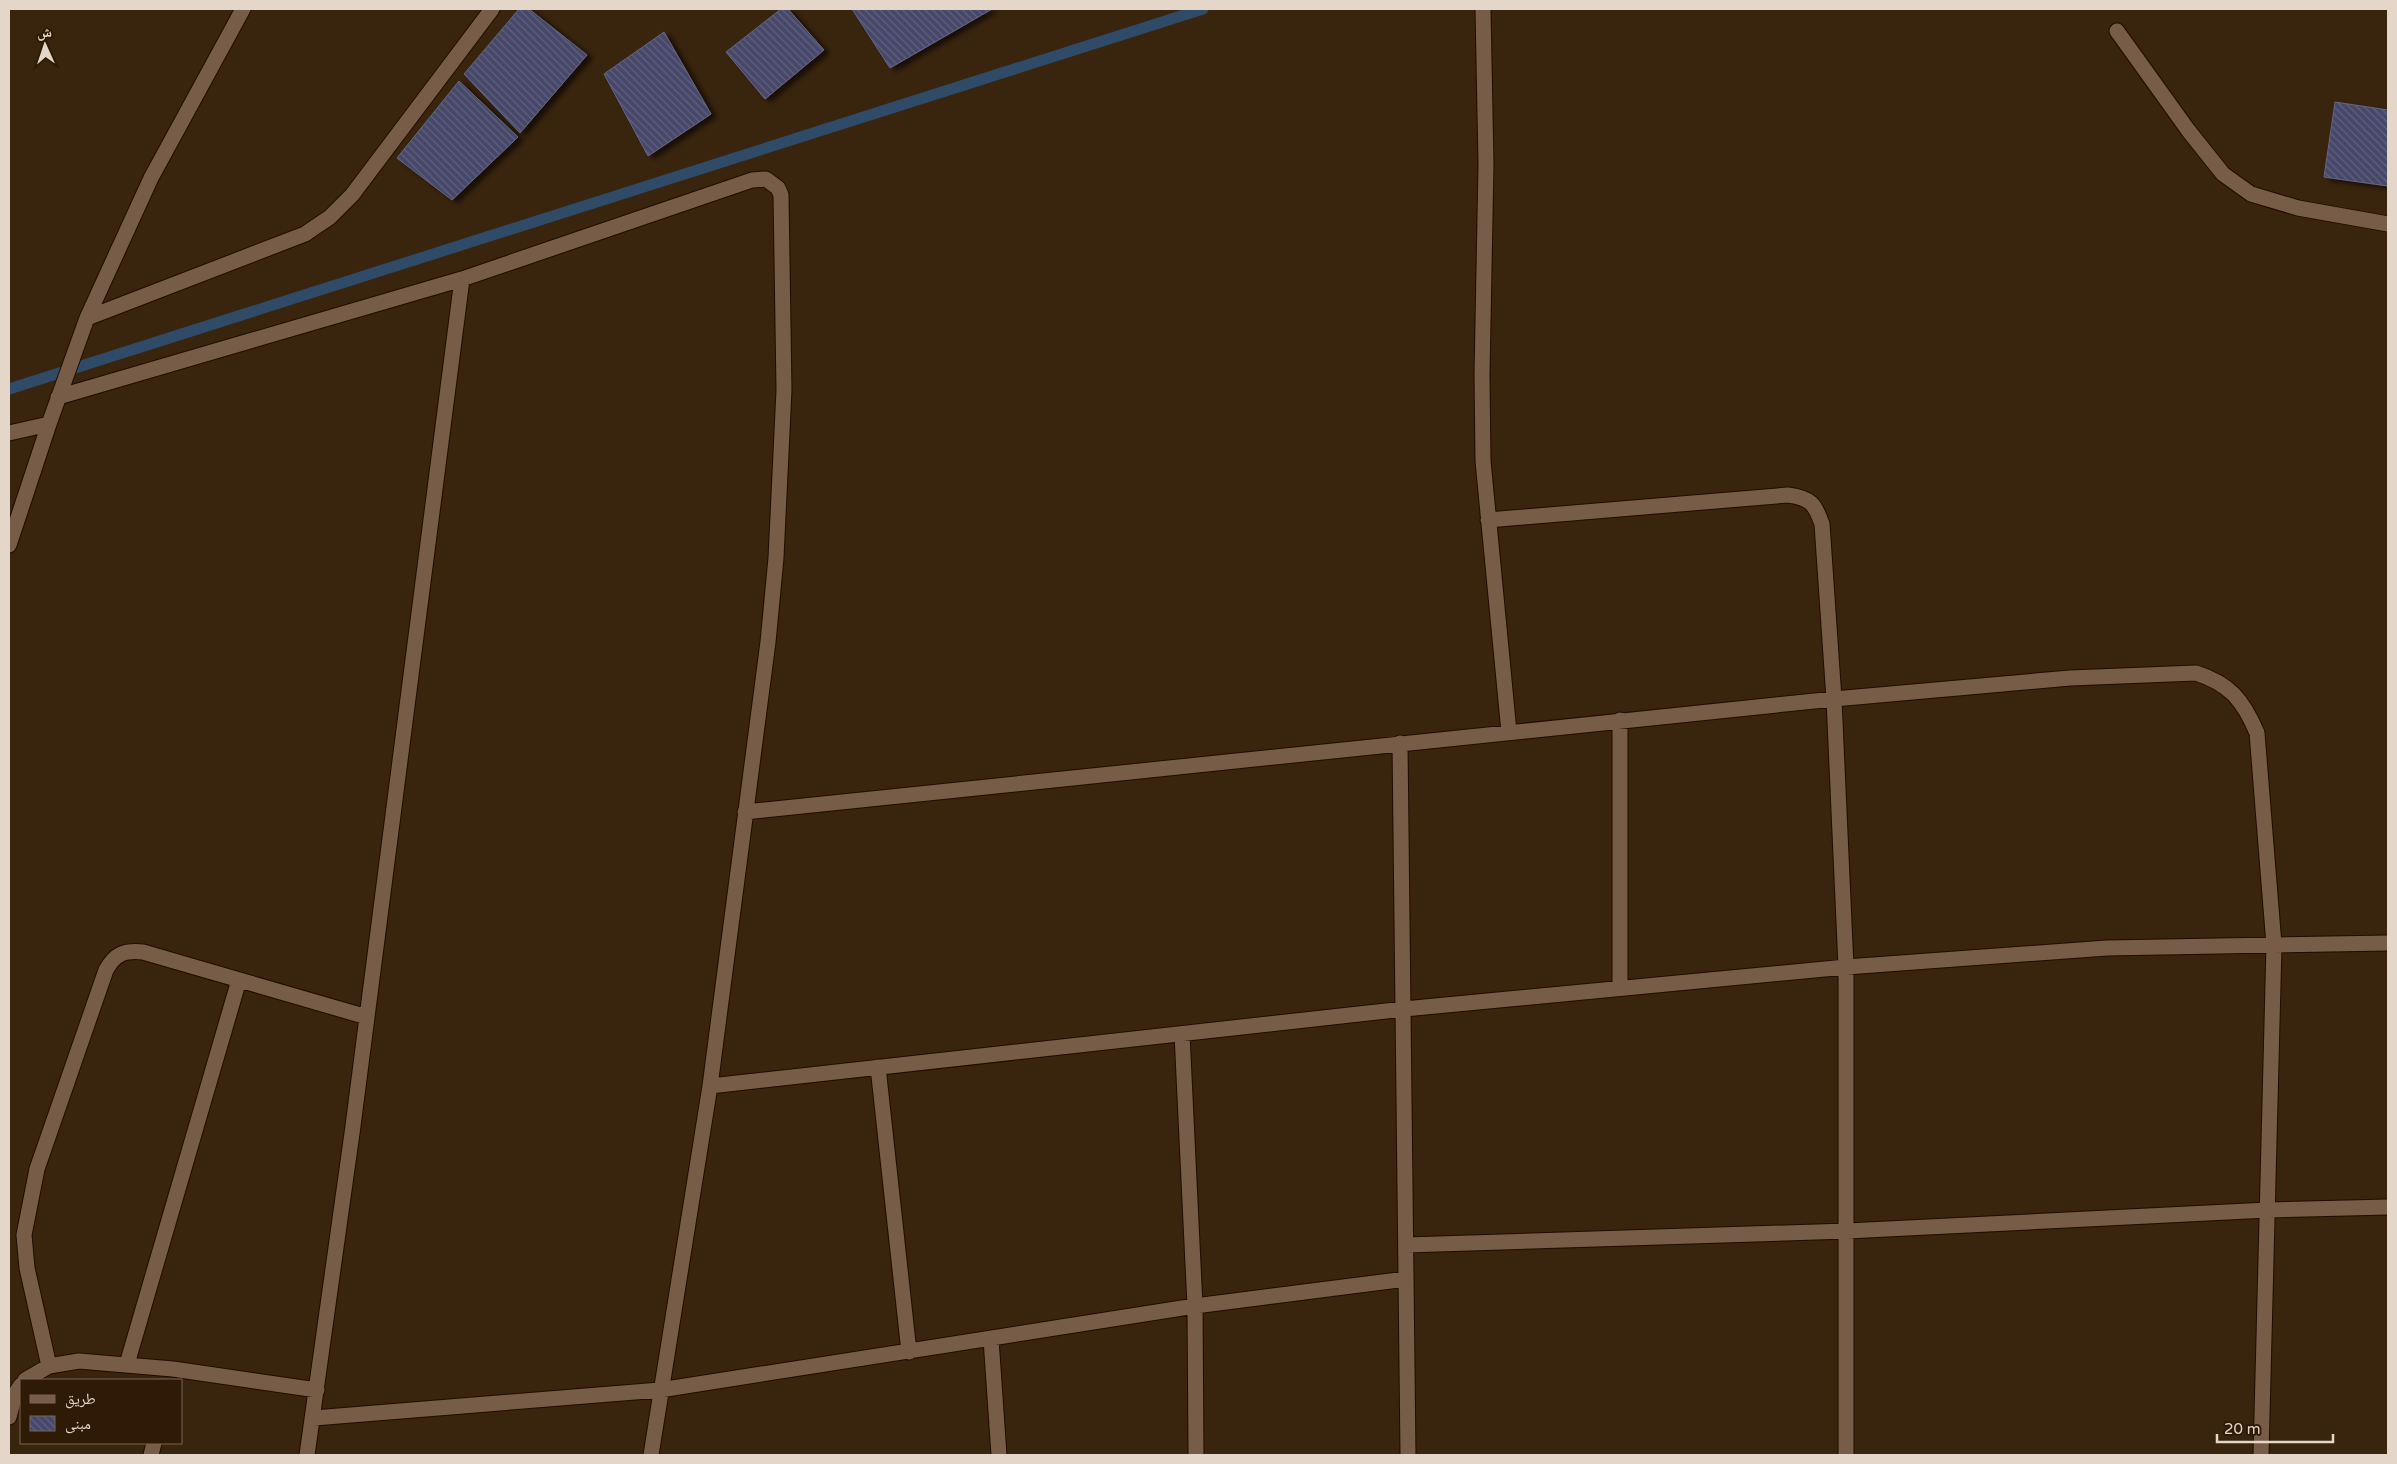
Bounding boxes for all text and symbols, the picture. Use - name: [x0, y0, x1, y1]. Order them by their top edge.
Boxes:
- north arrow: [20, 20, 70, 70]
- text: ش: [36, 24, 52, 41]
- legend: [20, 1379, 182, 1444]
- text: طريق: [65, 1390, 96, 1409]
- scale bar: [2217, 1412, 2333, 1444]
- text: مبنى: [65, 1415, 91, 1434]
- text: 20 m: [2224, 1420, 2261, 1438]

